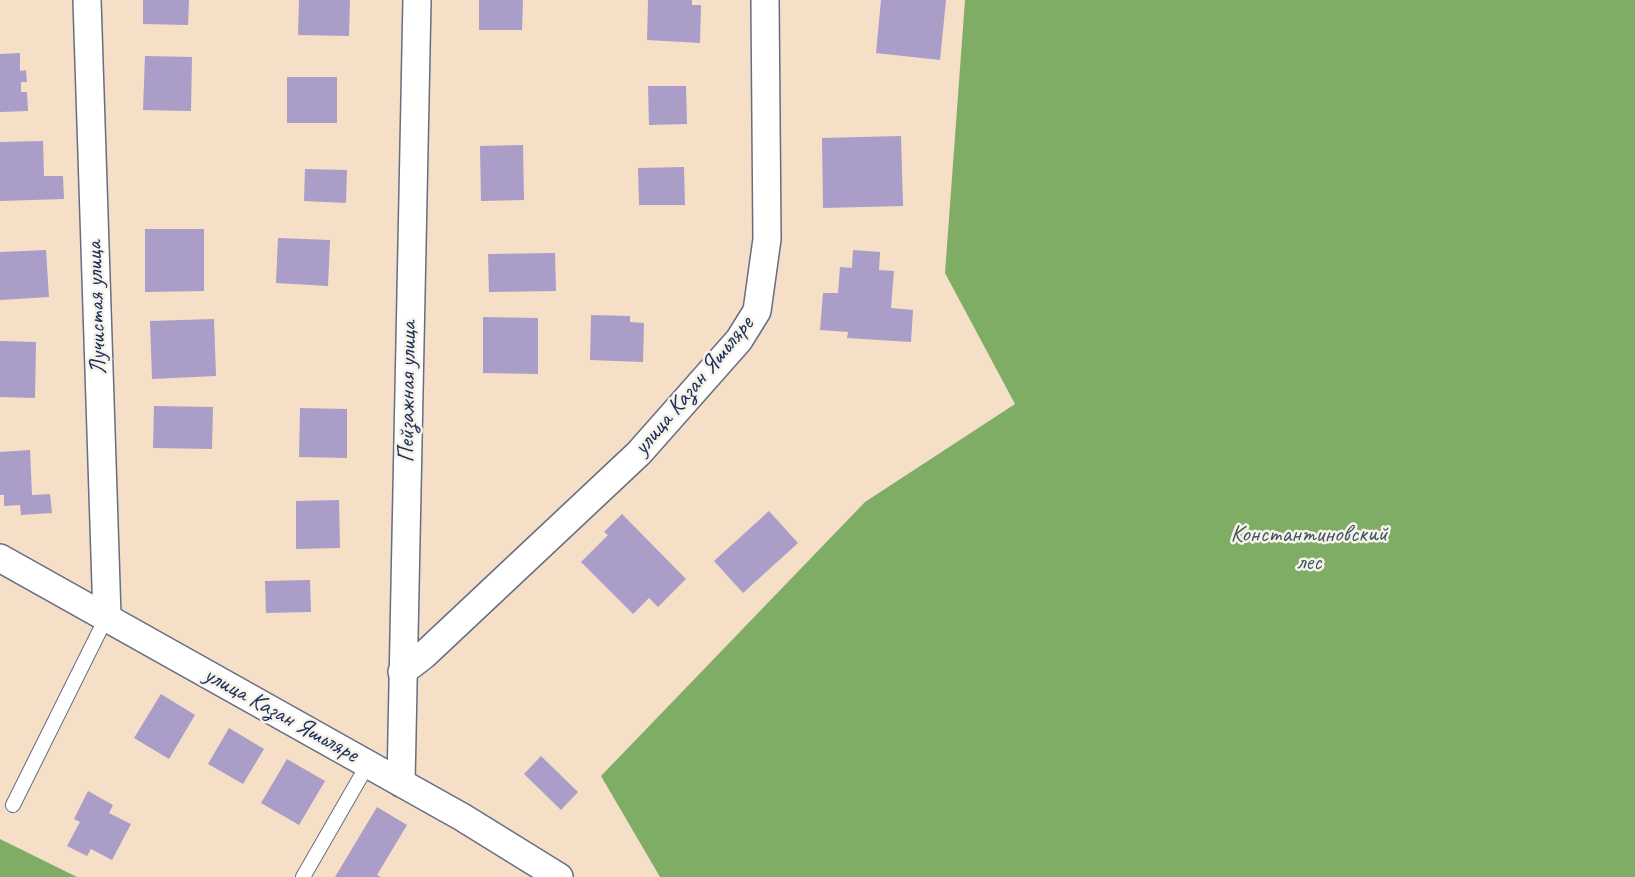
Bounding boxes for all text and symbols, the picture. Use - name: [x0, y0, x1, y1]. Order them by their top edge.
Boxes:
- street label: Лучистая улица: [80, 241, 114, 375]
- street label: улица Казан Яшьляре: [628, 311, 760, 461]
- street label: Пейзажная улица: [392, 321, 424, 463]
- park label: Константиновский лес: [1230, 521, 1388, 577]
- street label: улица Казан Яшьляре: [199, 661, 363, 769]

